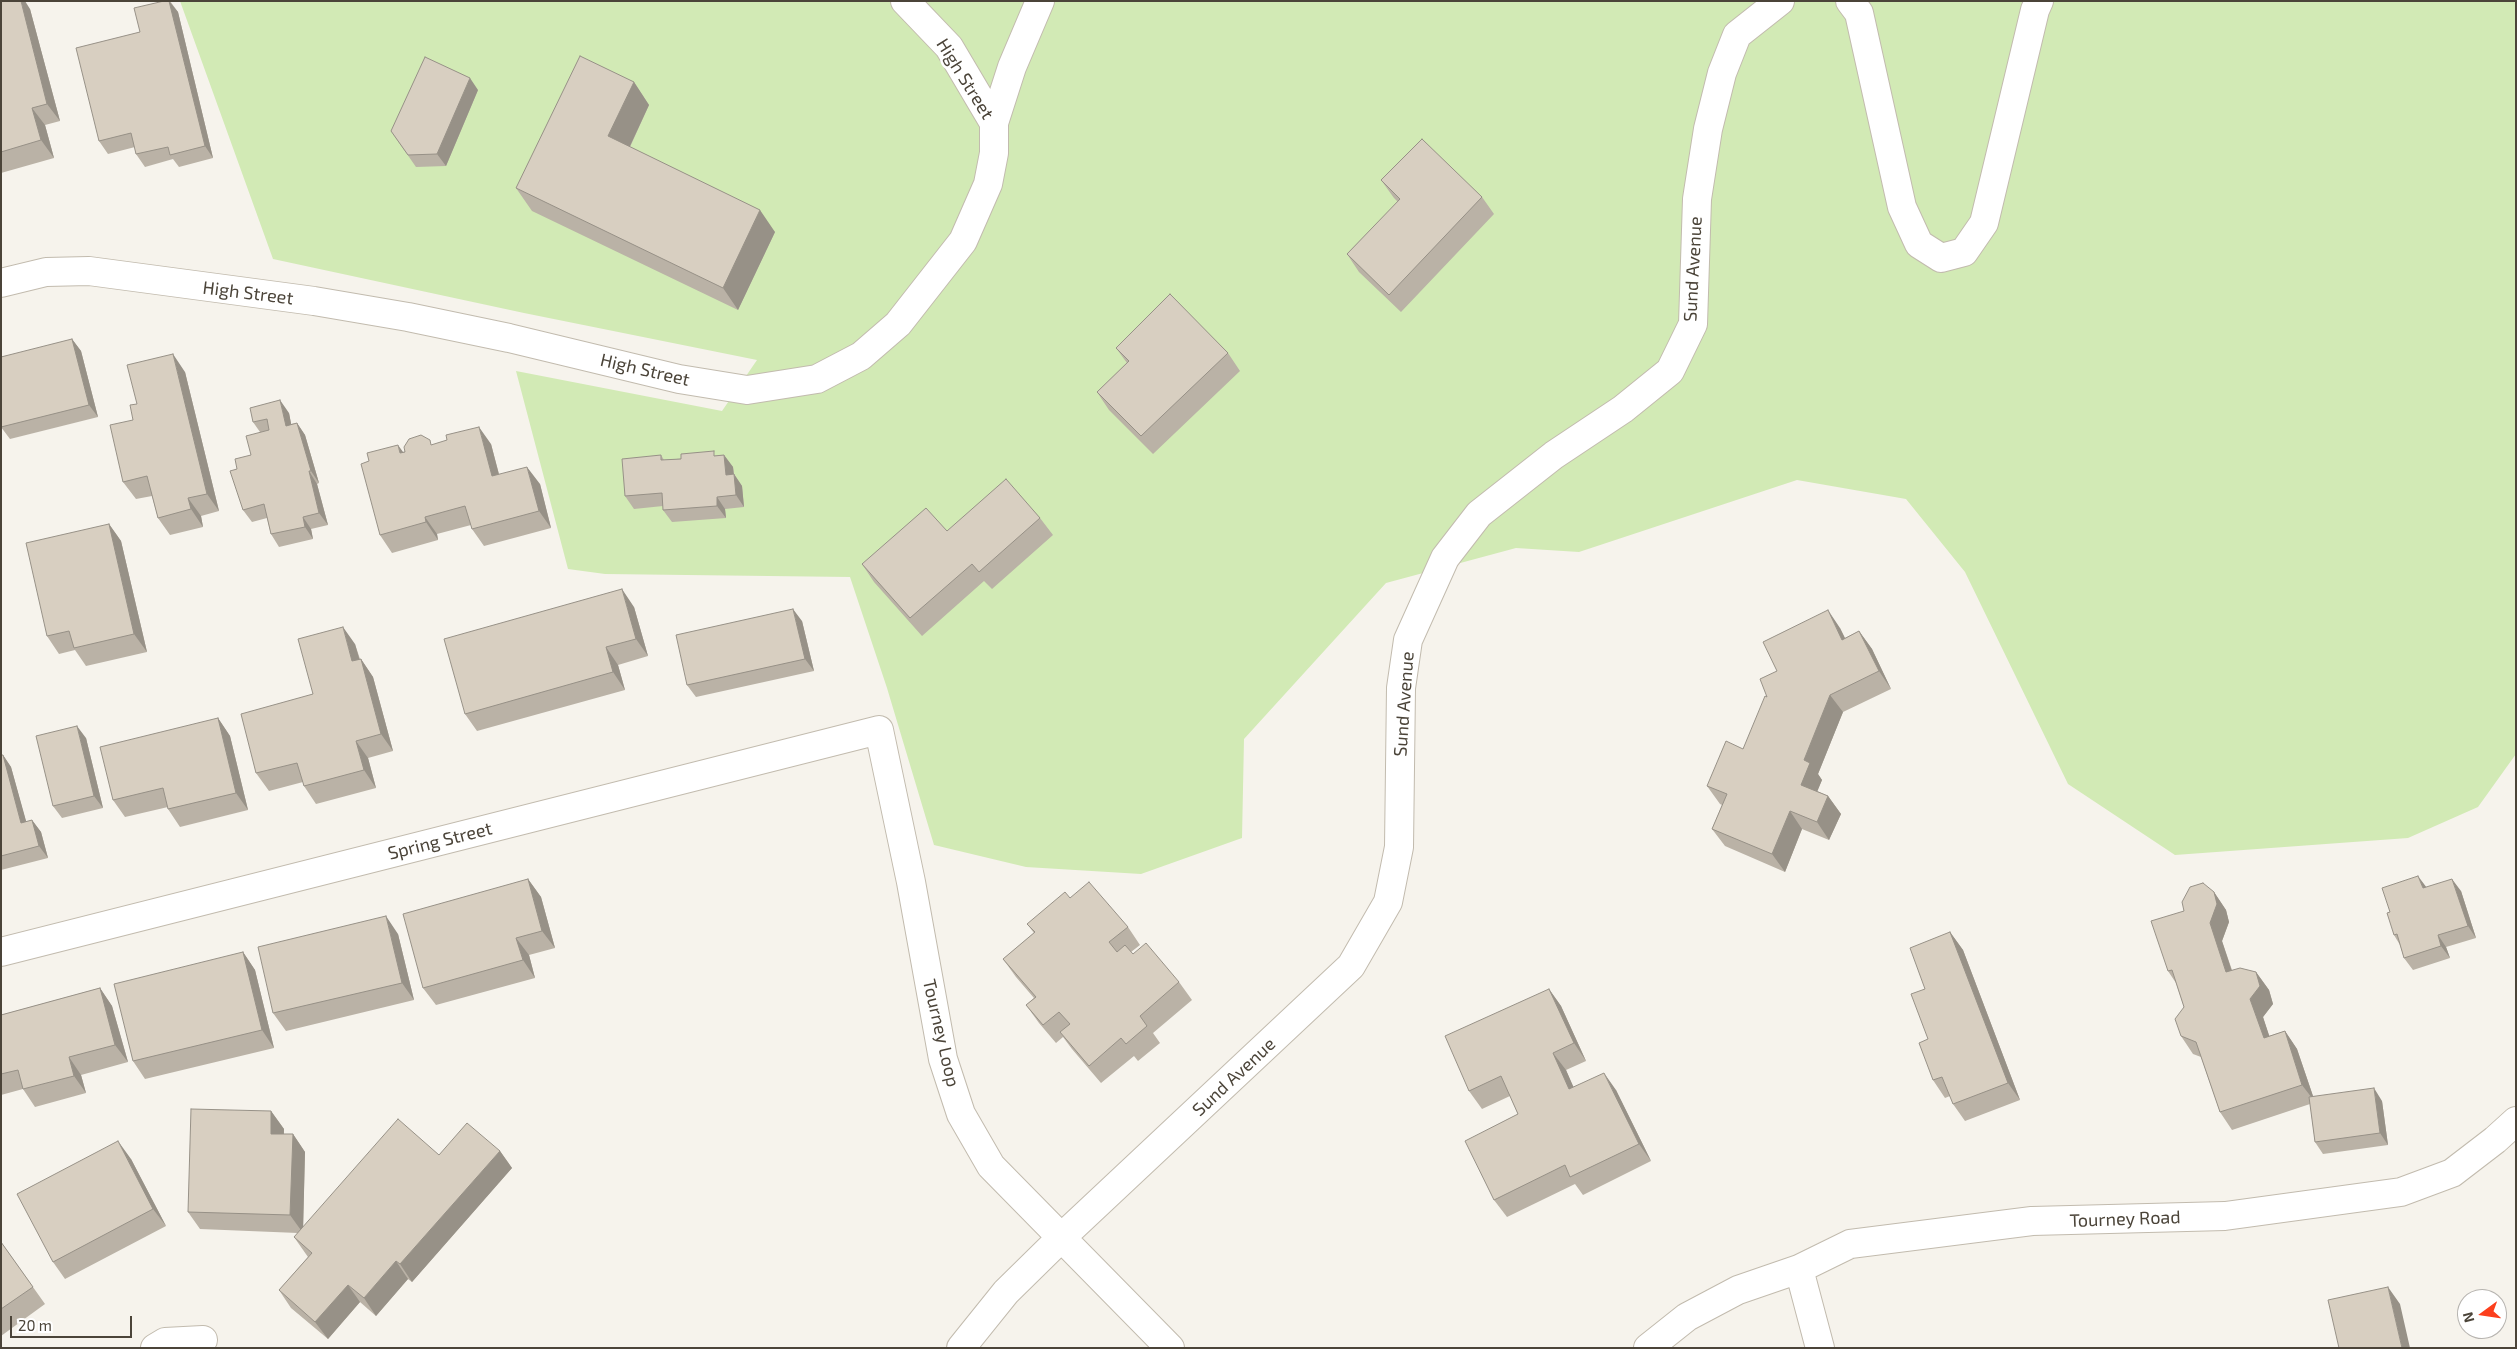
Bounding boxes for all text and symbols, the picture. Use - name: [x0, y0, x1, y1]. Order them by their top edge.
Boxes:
- street label: High Street: [932, 35, 998, 123]
- street label: Sund Avenue: [1679, 216, 1707, 322]
- street label: High Street: [202, 277, 294, 309]
- street label: High Street: [598, 349, 692, 391]
- street label: Sund Avenue: [1390, 651, 1418, 757]
- street label: Spring Street: [386, 818, 494, 864]
- street label: Tourney Loop: [918, 977, 964, 1089]
- street label: Sund Avenue: [1188, 1033, 1280, 1121]
- street label: Tourney Road: [2069, 1206, 2181, 1232]
- north arrow: [2457, 1289, 2507, 1339]
- scale bar: [12, 1306, 135, 1338]
- text: N: [2458, 1311, 2477, 1324]
- text: 20 m: [18, 1316, 52, 1334]

